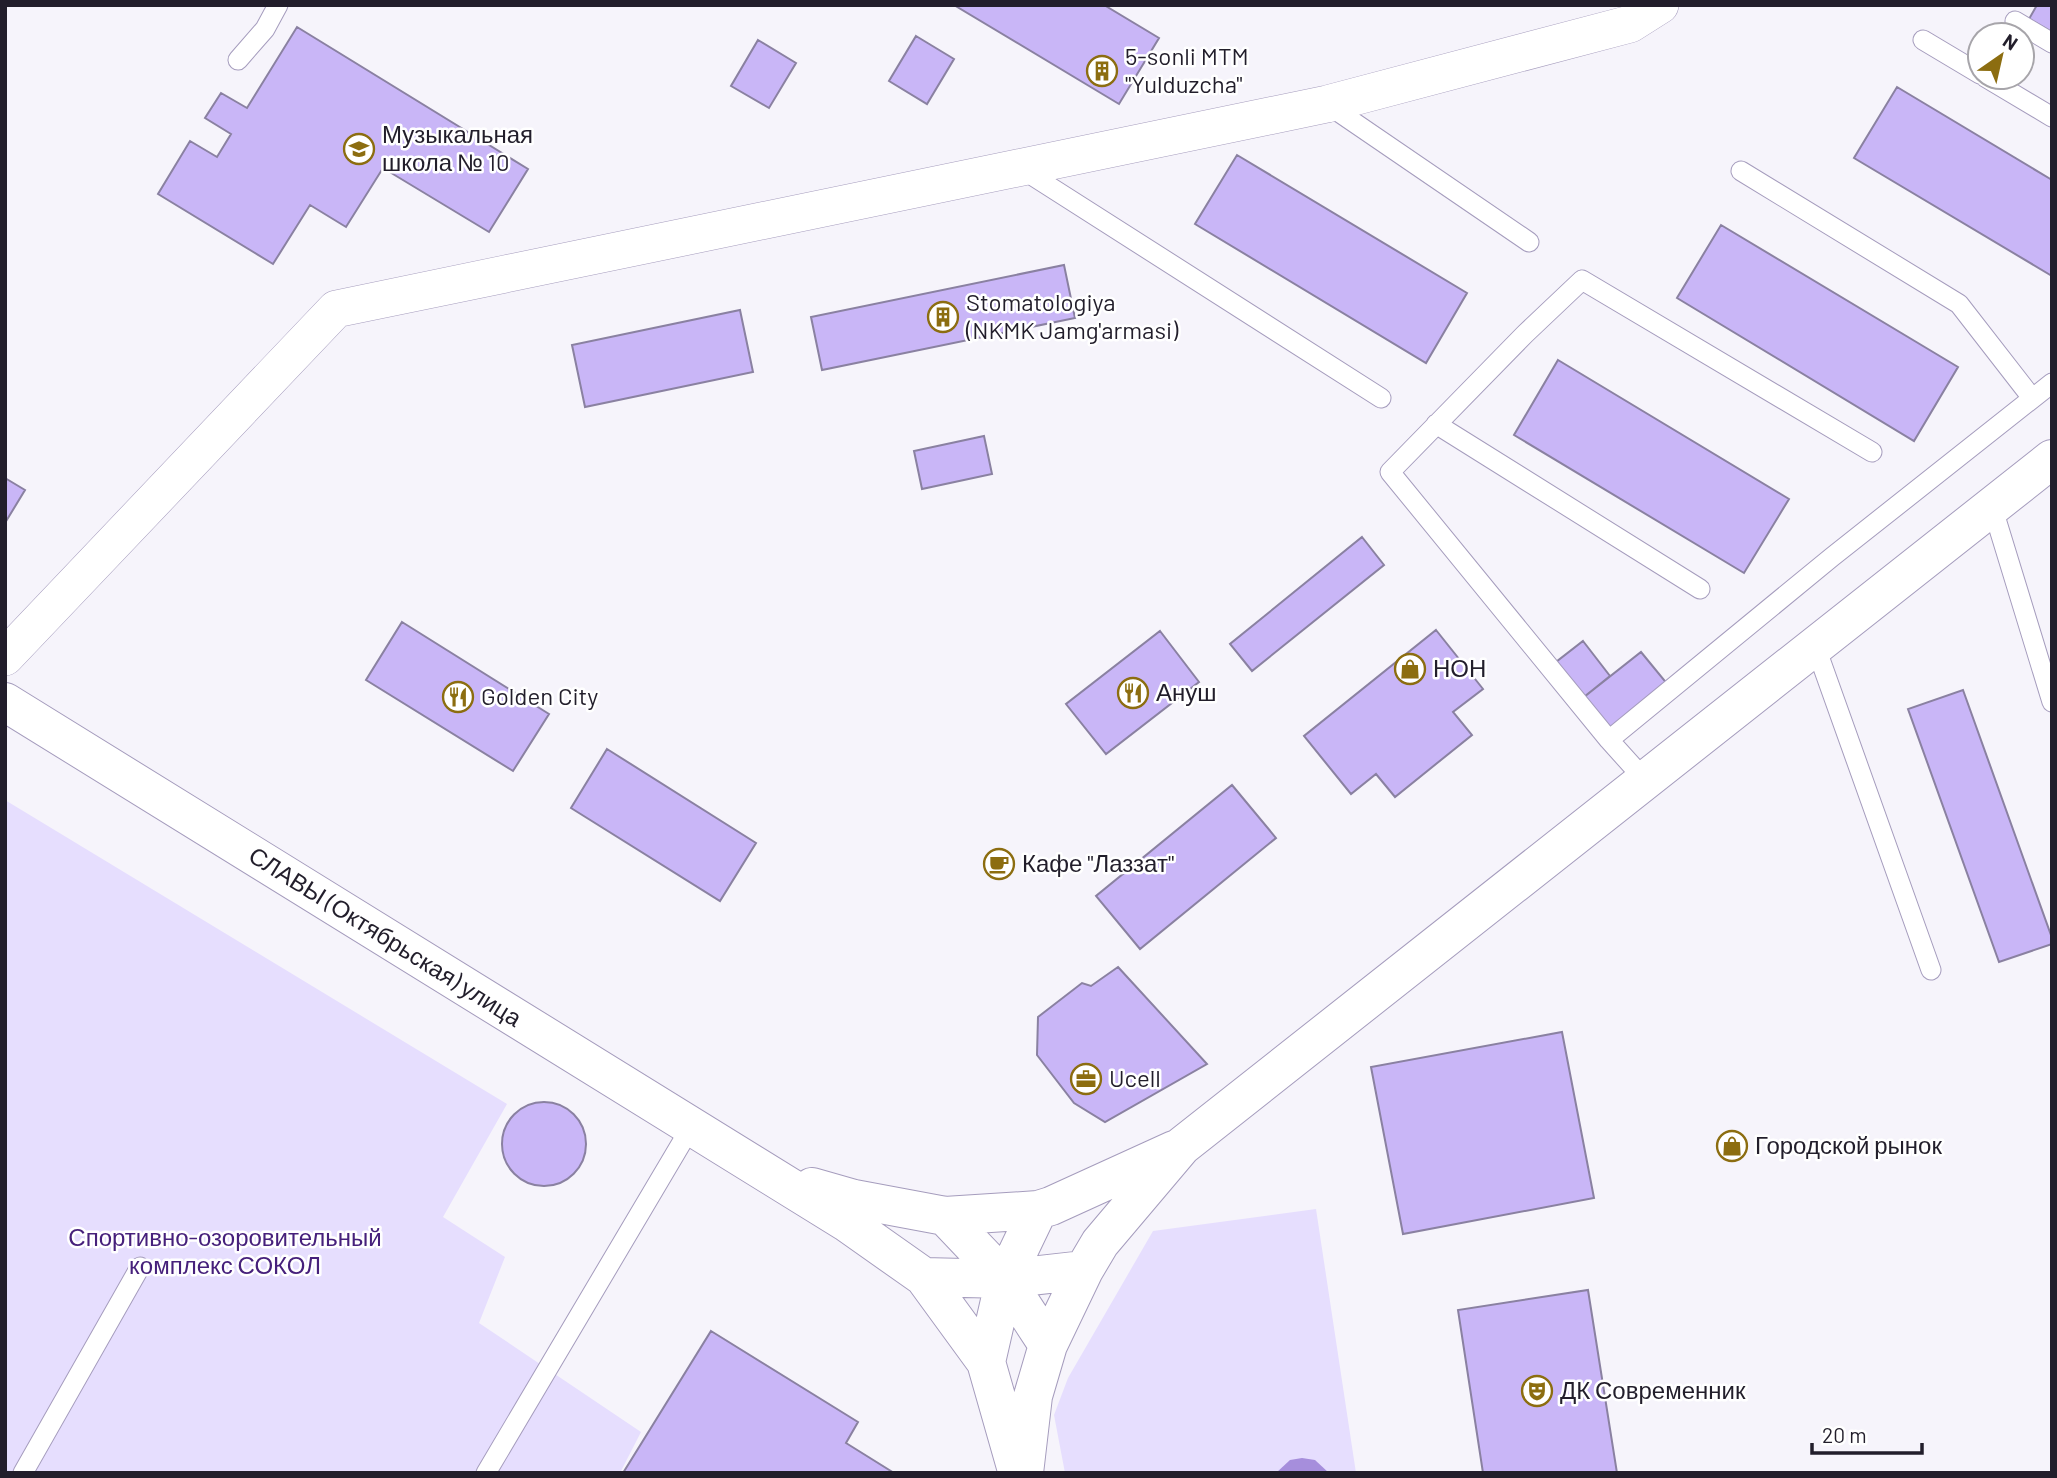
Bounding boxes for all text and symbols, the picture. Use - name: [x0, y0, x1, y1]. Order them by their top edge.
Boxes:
- north arrow: [1966, 21, 2036, 91]
- text: N: [1999, 28, 2022, 55]
- place label: 5-sonli MTM "Yulduzcha": [1125, 41, 1249, 98]
- building icon: 5-sonli MTM "Yulduzcha": [1085, 54, 1119, 88]
- place label: Музыкальная школа № 10: [382, 119, 533, 176]
- school or university icon: Музыкальная школа № 10: [342, 132, 376, 166]
- place label: Stomatologiya (NKMK Jamg'armasi): [965, 287, 1179, 344]
- building icon: Stomatologiya (NKMK Jamg'armasi): [926, 300, 960, 334]
- shop icon: НОН: [1393, 652, 1427, 686]
- place label: НОН: [1433, 653, 1486, 682]
- restaurant icon: Ануш: [1116, 676, 1150, 710]
- place label: Ануш: [1156, 677, 1217, 706]
- restaurant icon: Golden City: [441, 680, 475, 714]
- place label: Golden City: [481, 681, 598, 710]
- street label: СЛАВЫ (Октябрьская) улица: [244, 840, 528, 1032]
- cafe icon: Кафе "Лаззат": [982, 847, 1016, 881]
- place label: Кафе "Лаззат": [1022, 848, 1174, 877]
- office icon: Ucell: [1069, 1062, 1103, 1096]
- place label: Ucell: [1109, 1063, 1161, 1092]
- shop icon: Городской рынок: [1715, 1129, 1749, 1163]
- place label: Городской рынок: [1755, 1130, 1942, 1159]
- park label: Спортивно-озоровительный комплекс СОКОЛ: [68, 1222, 382, 1279]
- theatre icon: ДК Современник: [1520, 1374, 1554, 1408]
- place label: ДК Современник: [1560, 1375, 1746, 1404]
- scale bar: [1812, 1412, 1922, 1456]
- text: 20 m: [1822, 1422, 1867, 1447]

